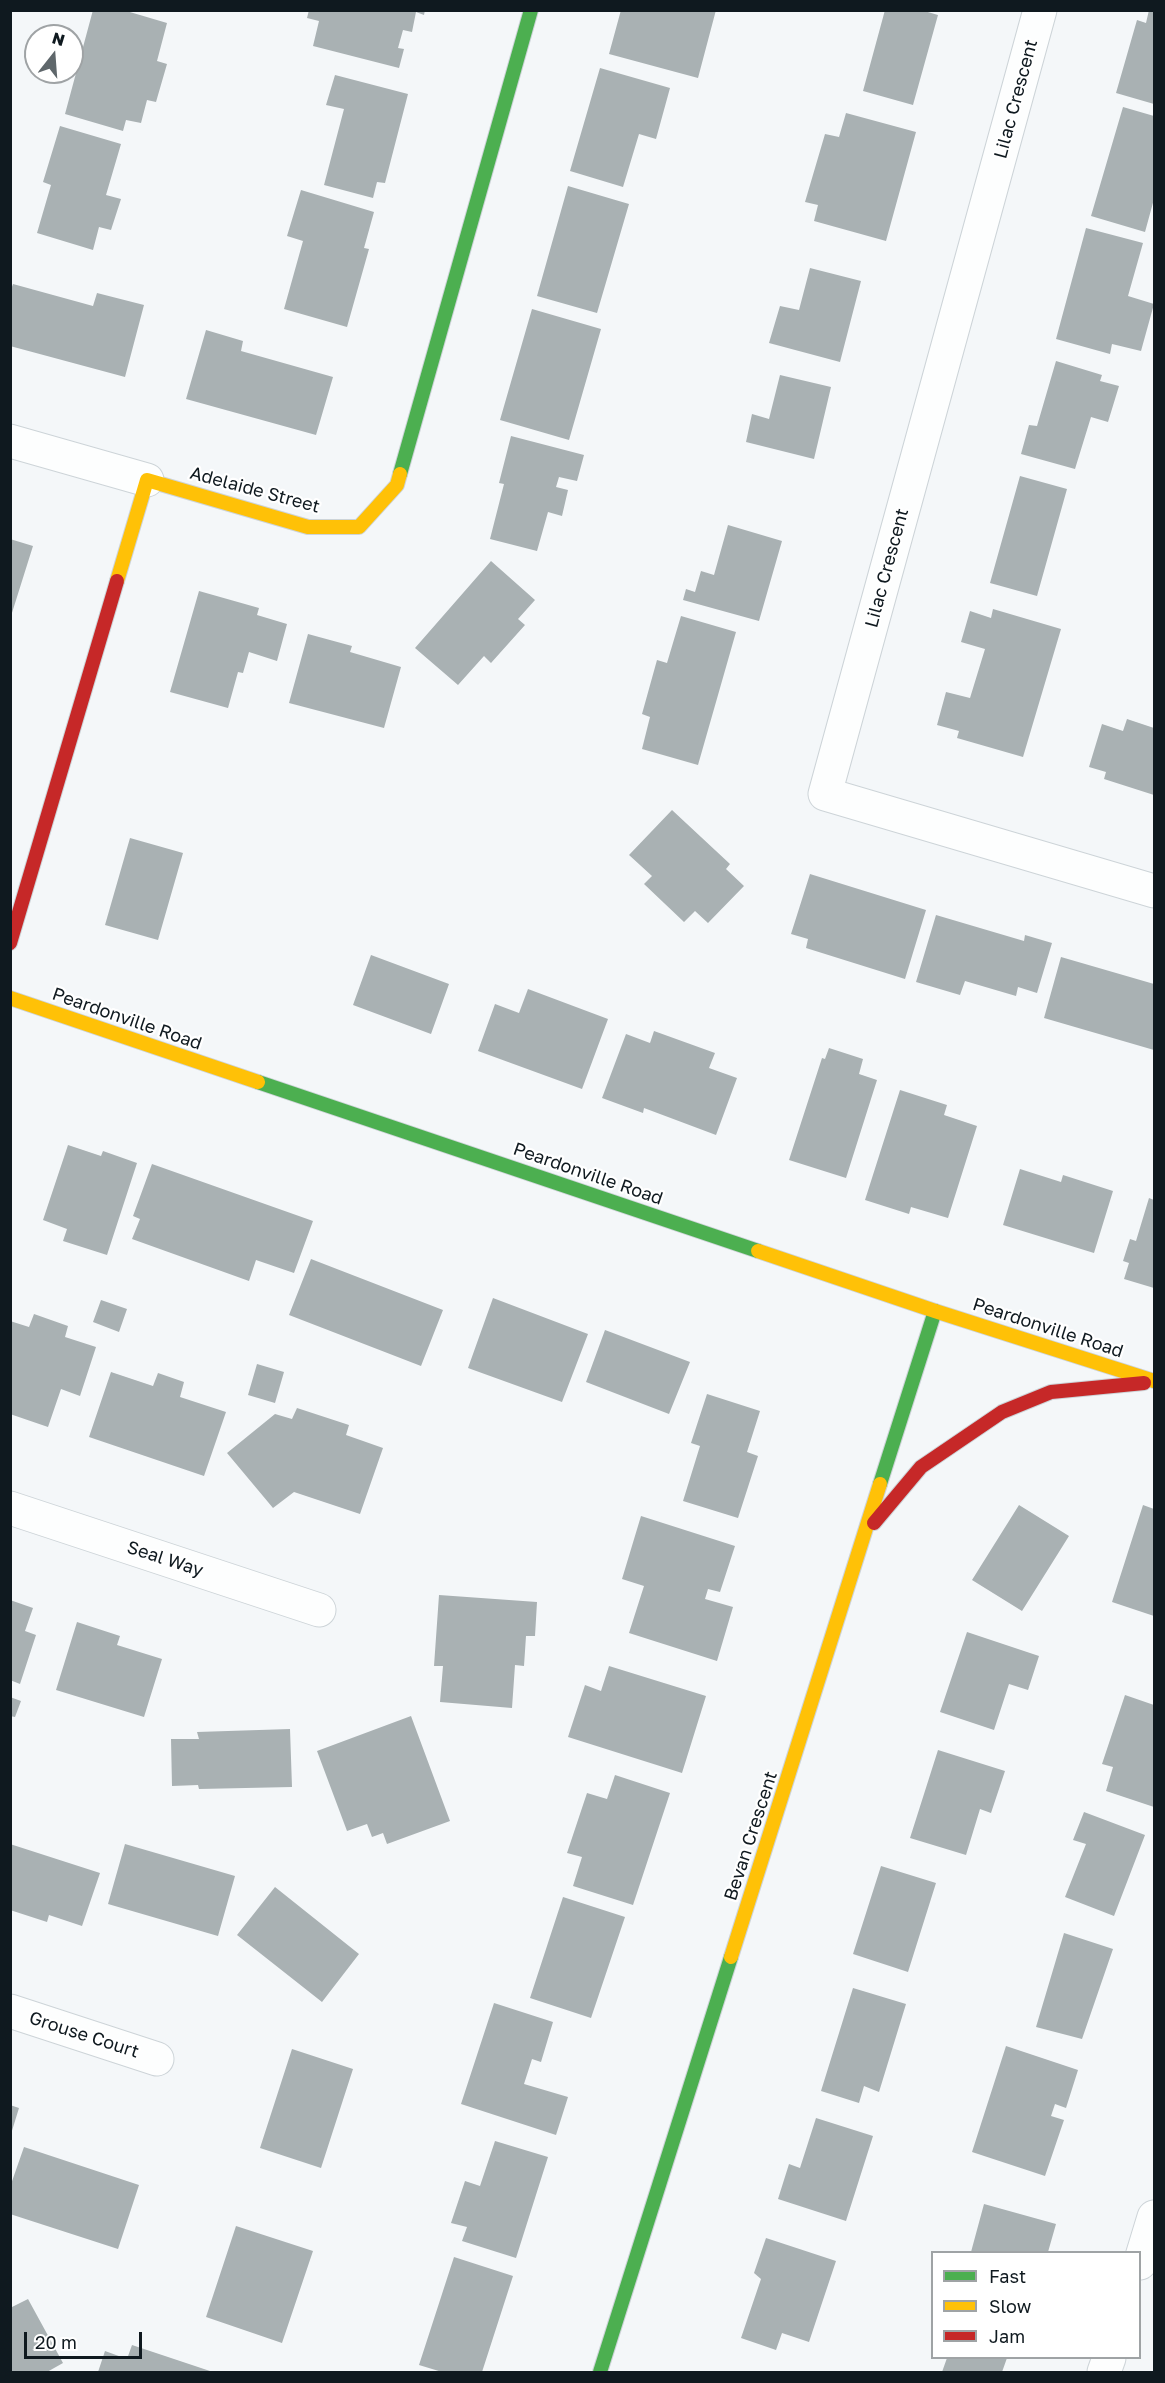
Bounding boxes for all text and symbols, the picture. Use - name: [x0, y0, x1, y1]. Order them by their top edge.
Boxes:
- north arrow: [24, 24, 84, 84]
- text: N: [50, 27, 67, 50]
- street label: Lilac Crescent: [990, 37, 1042, 161]
- street label: Adelaide Street: [188, 462, 322, 518]
- street label: Lilac Crescent: [861, 506, 913, 630]
- street label: Peardonville Road: [49, 983, 205, 1055]
- street label: Peardonville Road: [510, 1138, 666, 1210]
- street label: Peardonville Road: [970, 1293, 1126, 1363]
- street label: Seal Way: [124, 1537, 206, 1581]
- street label: Bevan Crescent: [720, 1769, 782, 1903]
- street label: Grouse Court: [26, 2007, 142, 2063]
- legend: [931, 2251, 1141, 2359]
- text: Fast: [989, 2265, 1026, 2287]
- text: Slow: [989, 2295, 1031, 2317]
- scale bar: [27, 2320, 146, 2358]
- text: Jam: [989, 2325, 1025, 2347]
- text: 20 m: [35, 2331, 77, 2353]

